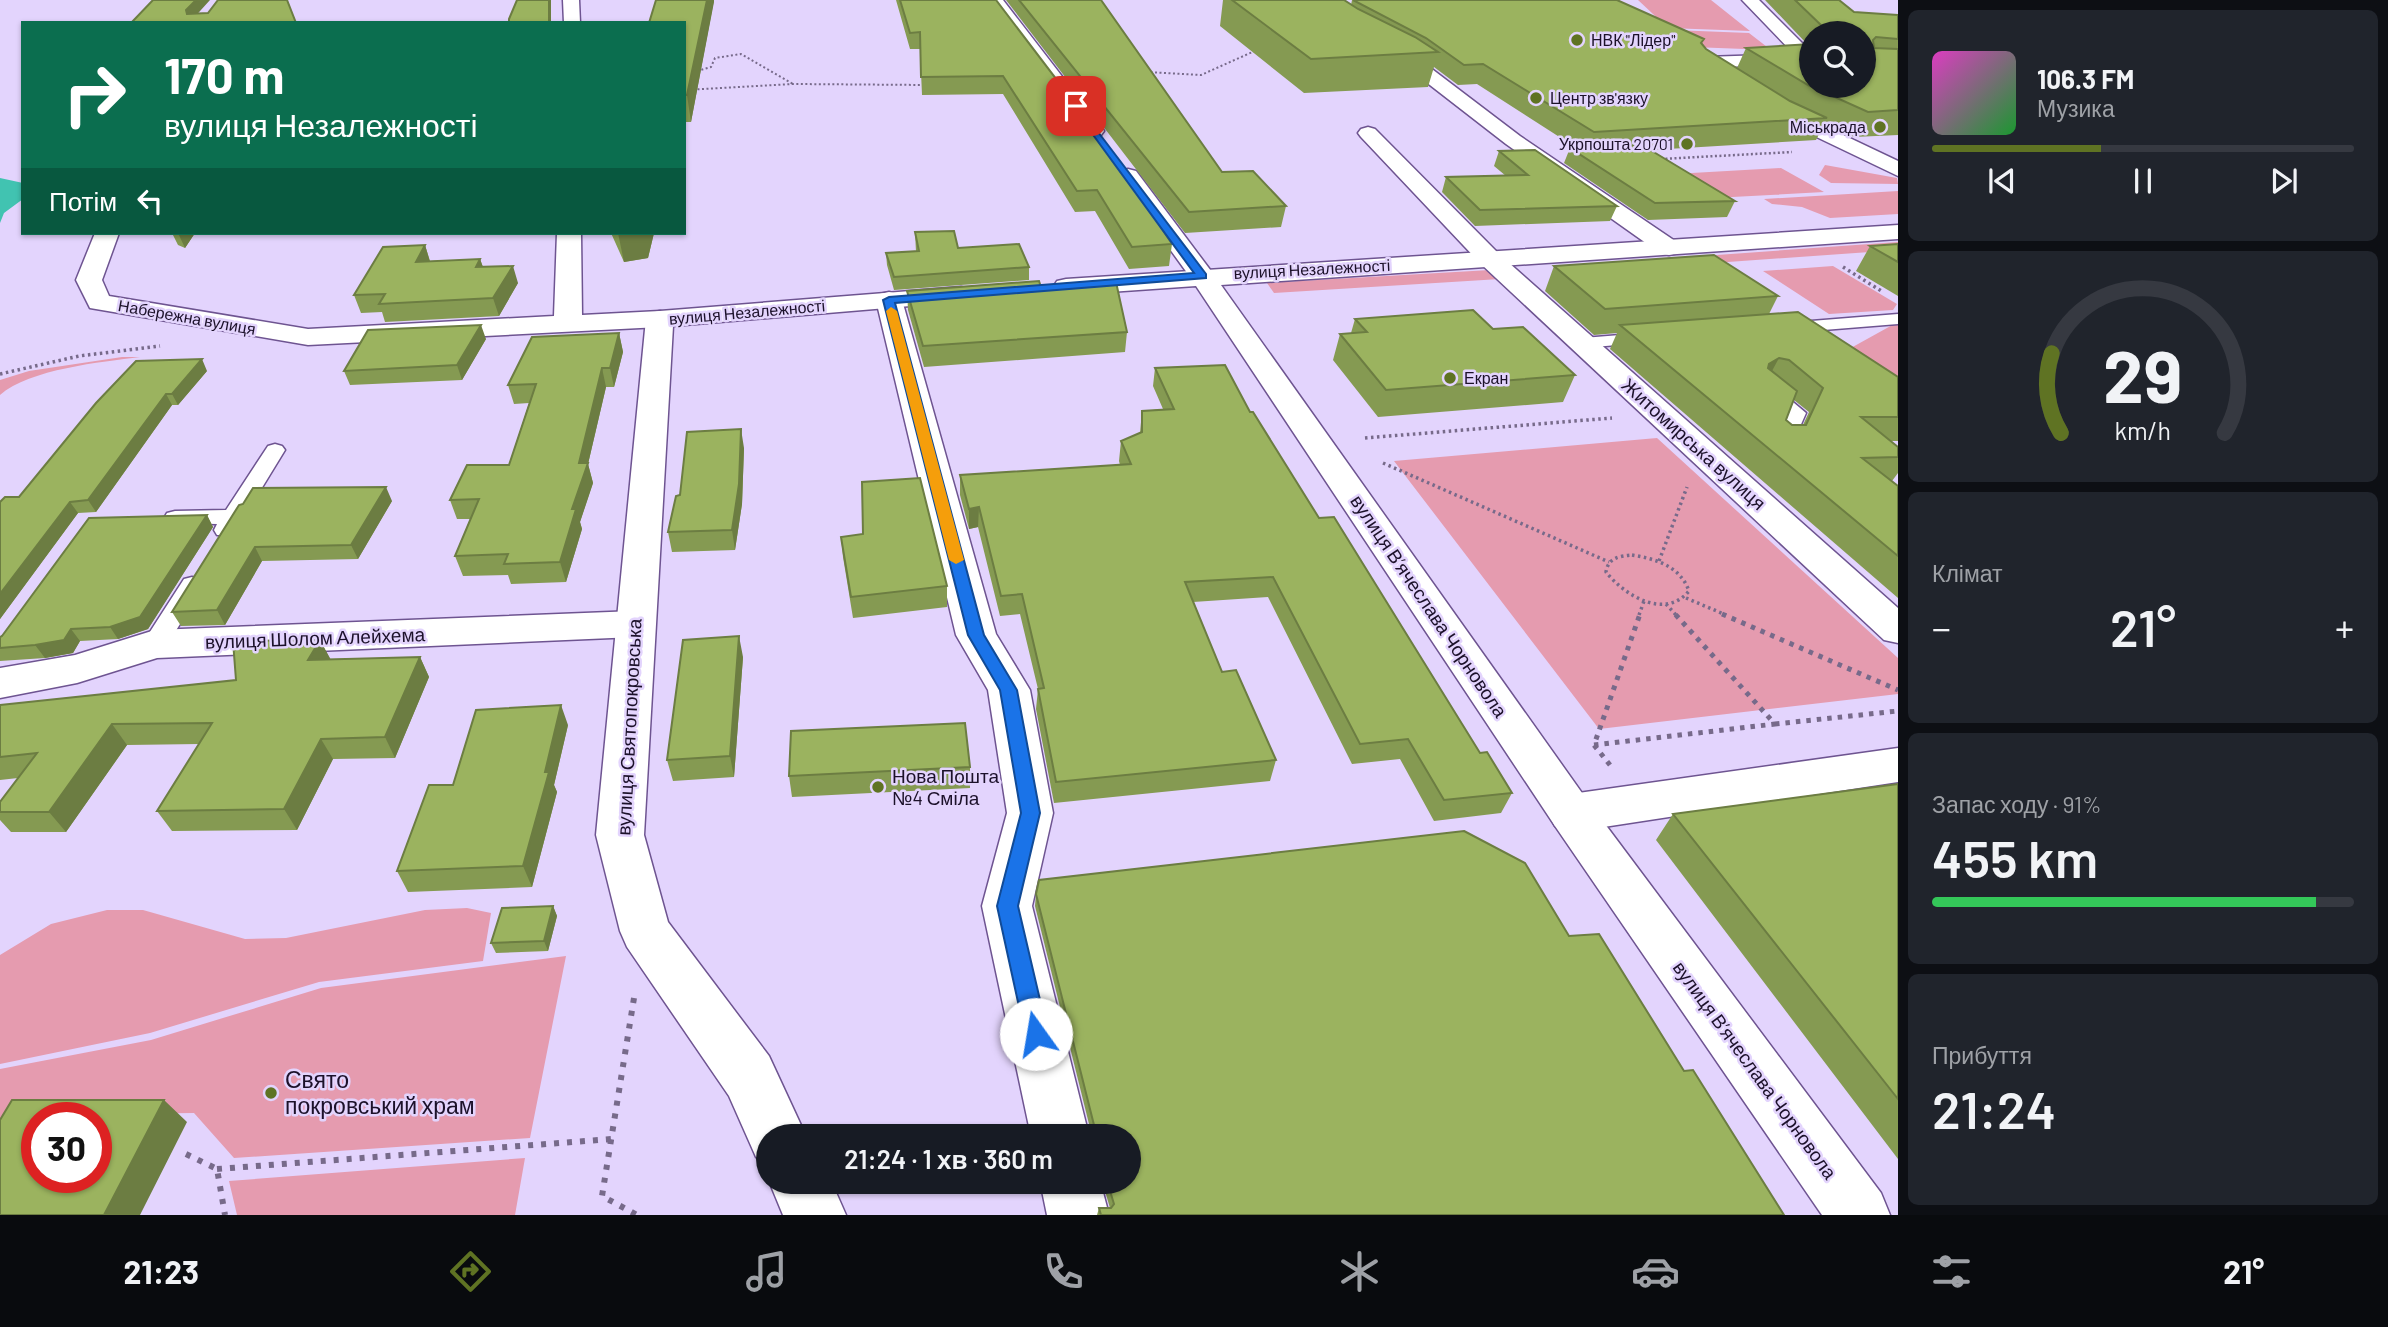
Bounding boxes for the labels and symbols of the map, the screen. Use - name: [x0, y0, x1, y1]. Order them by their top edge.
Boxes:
- place label: НВК "Лідер": [1591, 30, 1675, 49]
- marker: НВК "Лідер": [1569, 32, 1585, 48]
- pin: [1046, 76, 1106, 136]
- place label: Центр зв'язку: [1550, 88, 1648, 107]
- marker: Центр зв'язку: [1528, 90, 1544, 106]
- place label: Міськрада: [1790, 117, 1866, 136]
- marker: Міськрада: [1872, 119, 1888, 135]
- place label: Укрпошта 20701: [1559, 134, 1673, 153]
- marker: Укрпошта 20701: [1679, 136, 1695, 152]
- street label: вулиця Незалежності: [1233, 255, 1391, 282]
- street label: Набережна вулиця: [117, 295, 257, 338]
- street label: вулиця Незалежності: [668, 295, 826, 328]
- place label: Екран: [1464, 368, 1508, 387]
- marker: Екран: [1442, 370, 1458, 386]
- street label: Житомирська вулиця: [1618, 373, 1771, 514]
- street label: вулиця Вʼячеслава Чорновола: [1346, 490, 1513, 722]
- street label: вулиця Святопокровська: [611, 617, 646, 836]
- street label: вулиця Шолом Алейхема: [205, 622, 426, 653]
- place label: Нова Пошта №4 Сміла: [892, 764, 999, 809]
- marker: Нова Пошта №4 Сміла: [870, 779, 886, 795]
- street label: вулиця Вʼячеслава Чорновола: [1669, 956, 1842, 1183]
- position arrow: [999, 997, 1073, 1071]
- place label: Свято покровський храм: [285, 1065, 475, 1119]
- marker: Свято покровський храм: [263, 1085, 279, 1101]
- speed limit sign: 30: [21, 1102, 112, 1193]

